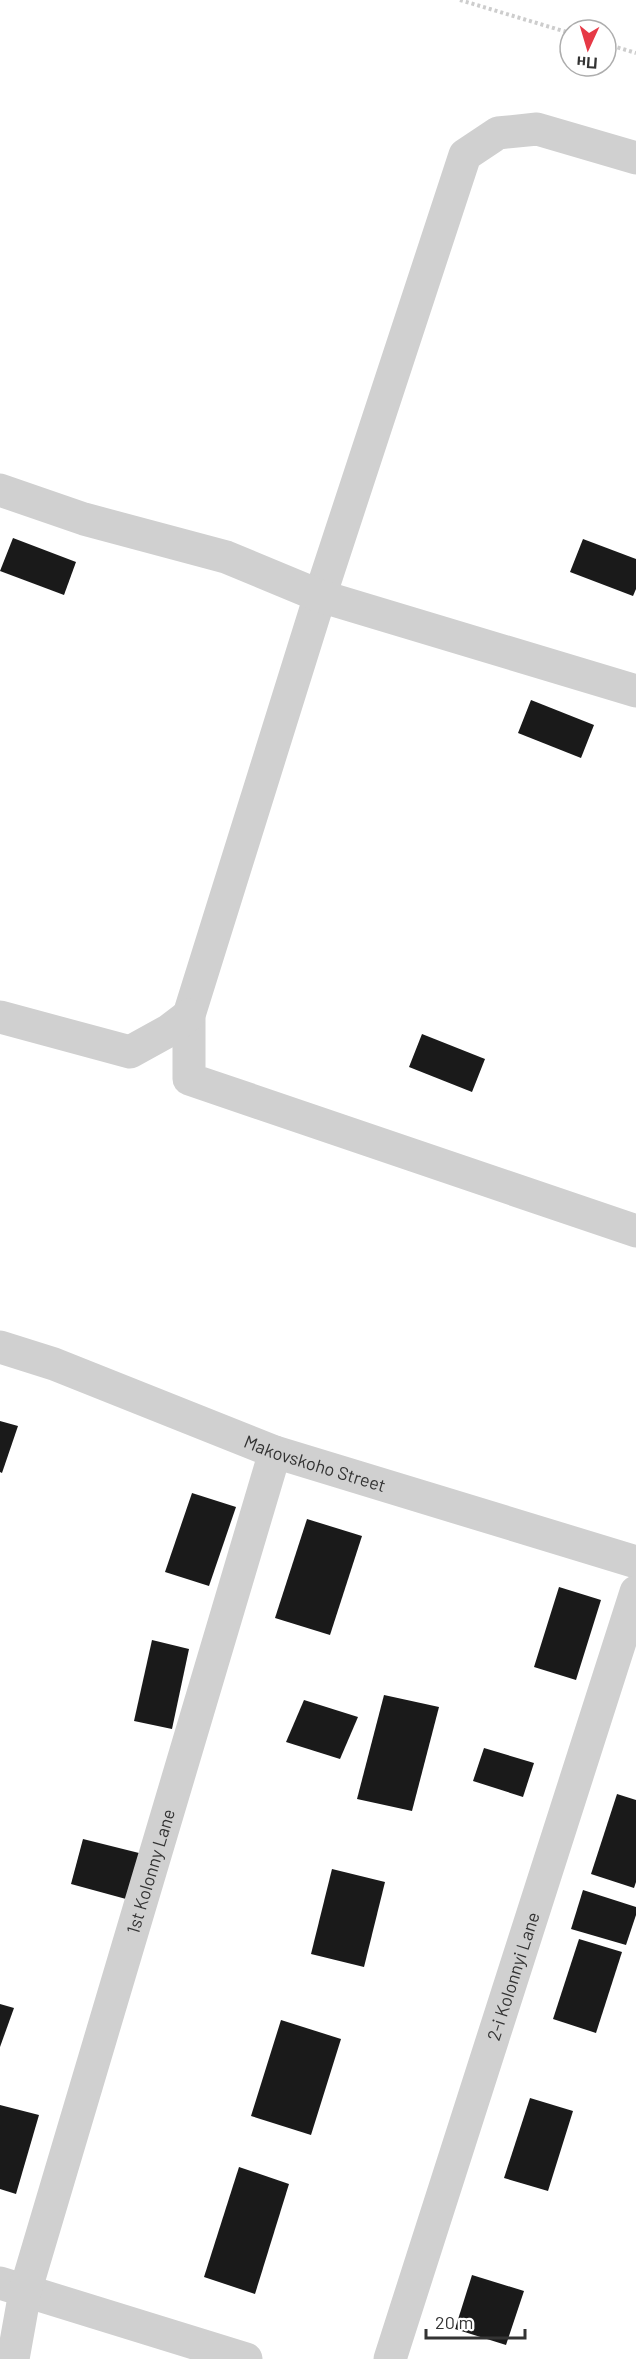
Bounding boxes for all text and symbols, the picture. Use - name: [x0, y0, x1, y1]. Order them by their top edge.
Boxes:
- north arrow: [558, 18, 618, 78]
- text: Пн: [576, 53, 598, 74]
- street label: Makovskoho Street: [241, 1430, 388, 1496]
- street label: 1st Kolonny Lane: [121, 1806, 179, 1936]
- street label: 2-i Kolonnyi Lane: [482, 1909, 544, 2043]
- scale bar: [426, 2302, 525, 2340]
- text: 20 m: [435, 2311, 473, 2333]

